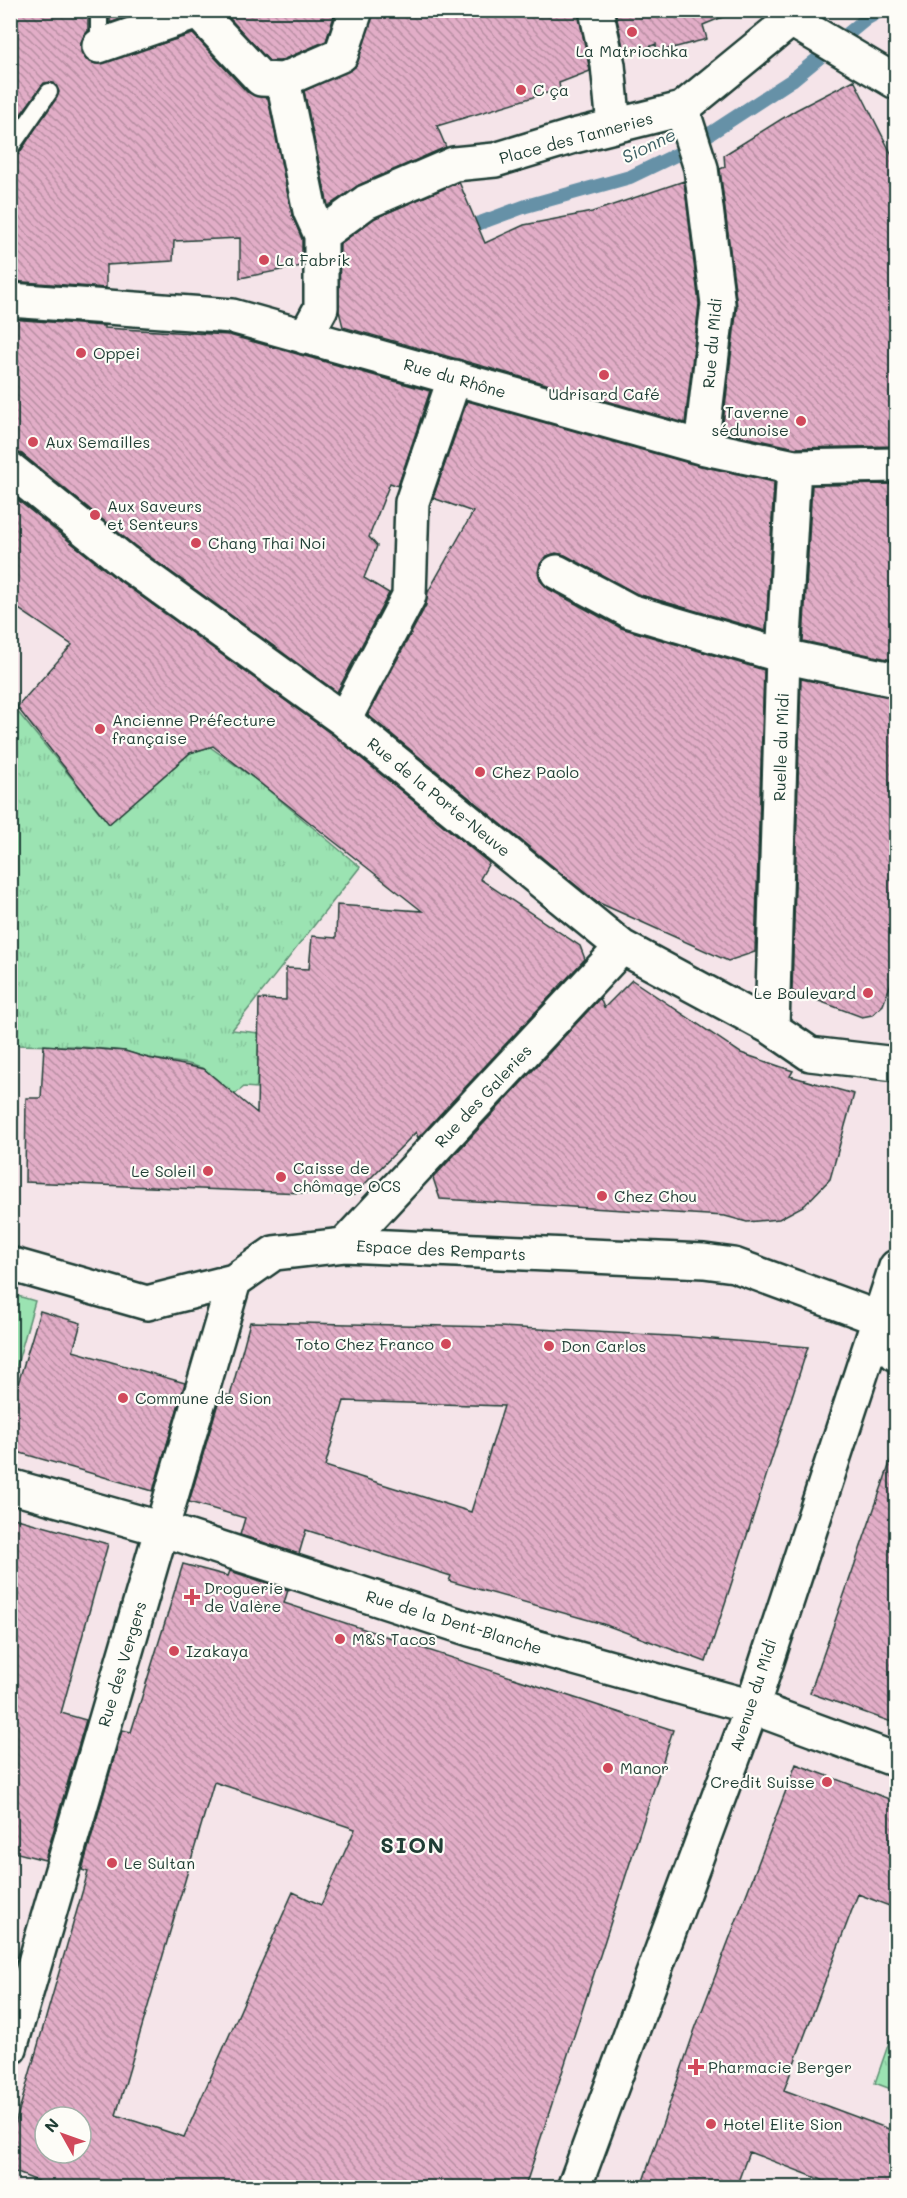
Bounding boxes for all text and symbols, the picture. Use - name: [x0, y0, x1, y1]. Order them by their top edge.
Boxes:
- marker: La Matriochka: [625, 25, 639, 39]
- place label: La Matriochka: [576, 40, 688, 61]
- place label: C ça: [533, 79, 569, 100]
- marker: C ça: [514, 83, 528, 97]
- street label: Place des Tanneries: [497, 107, 655, 168]
- water label: Sionne: [618, 122, 680, 168]
- place label: La Fabrik: [276, 249, 350, 270]
- marker: La Fabrik: [257, 253, 271, 267]
- street label: Rue du Midi: [697, 297, 726, 389]
- place label: Oppei: [93, 342, 140, 363]
- marker: Oppei: [74, 346, 88, 360]
- street label: Rue du Rhône: [401, 353, 509, 402]
- marker: Udrisard Café: [597, 368, 611, 382]
- place label: Udrisard Café: [548, 383, 660, 404]
- place label: Taverne sédunoise: [711, 401, 789, 440]
- marker: Taverne sédunoise: [794, 414, 808, 428]
- place label: Aux Semailles: [45, 431, 150, 452]
- marker: Aux Semailles: [26, 435, 40, 449]
- place label: Aux Saveurs et Senteurs: [107, 495, 202, 534]
- marker: Aux Saveurs et Senteurs: [88, 508, 102, 522]
- place label: Chang Thai Noi: [208, 532, 326, 553]
- marker: Chang Thai Noi: [189, 536, 203, 550]
- street label: Ruelle du Midi: [768, 692, 793, 802]
- place label: Ancienne Préfecture française: [112, 709, 276, 748]
- marker: Ancienne Préfecture française: [93, 722, 107, 736]
- street label: Rue de la Porte-Neuve: [363, 732, 515, 861]
- place label: Chez Paolo: [492, 761, 579, 782]
- marker: Chez Paolo: [473, 765, 487, 779]
- place label: Le Boulevard: [754, 982, 856, 1003]
- marker: Le Boulevard: [861, 986, 875, 1000]
- street label: Rue des Galeries: [429, 1040, 536, 1152]
- place label: Caisse de chômage OCS: [293, 1157, 401, 1196]
- place label: Le Soleil: [131, 1160, 196, 1181]
- marker: Le Soleil: [201, 1164, 215, 1178]
- marker: Caisse de chômage OCS: [274, 1170, 288, 1184]
- place label: Chez Chou: [614, 1185, 697, 1206]
- marker: Chez Chou: [595, 1189, 609, 1203]
- street label: Espace des Remparts: [356, 1235, 526, 1264]
- place label: Toto Chez Franco: [295, 1333, 434, 1354]
- place label: Don Carlos: [561, 1335, 646, 1356]
- marker: Toto Chez Franco: [439, 1337, 453, 1351]
- marker: Don Carlos: [542, 1339, 556, 1353]
- place label: Commune de Sion: [135, 1387, 271, 1408]
- marker: Commune de Sion: [116, 1391, 130, 1405]
- place label: Droguerie de Valère: [204, 1577, 283, 1616]
- street label: Rue de la Dent-Blanche: [364, 1585, 545, 1658]
- marker: Droguerie de Valère: [185, 1590, 199, 1604]
- street label: Rue des Vergers: [92, 1599, 151, 1729]
- place label: M&S Tacos: [352, 1628, 436, 1649]
- marker: M&S Tacos: [333, 1632, 347, 1646]
- street label: Avenue du Midi: [724, 1636, 781, 1754]
- place label: Izakaya: [186, 1640, 249, 1661]
- marker: Izakaya: [167, 1644, 181, 1658]
- place label: Manor: [620, 1757, 669, 1778]
- marker: Manor: [601, 1761, 615, 1775]
- place label: Credit Suisse: [710, 1771, 815, 1792]
- marker: Credit Suisse: [820, 1775, 834, 1789]
- district label: SION: [380, 1830, 446, 1859]
- place label: Le Sultan: [124, 1852, 195, 1873]
- marker: Le Sultan: [105, 1856, 119, 1870]
- place label: Pharmacie Berger: [708, 2056, 852, 2077]
- marker: Pharmacie Berger: [689, 2060, 703, 2074]
- north arrow: [33, 2105, 93, 2165]
- place label: Hotel Elite Sion: [723, 2113, 842, 2134]
- text: N: [39, 2114, 63, 2136]
- marker: Hotel Elite Sion: [704, 2117, 718, 2131]

